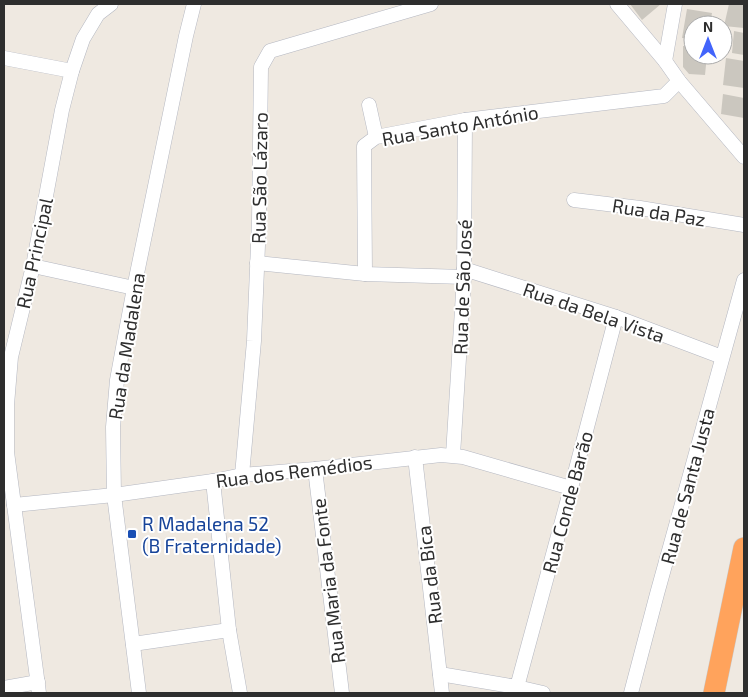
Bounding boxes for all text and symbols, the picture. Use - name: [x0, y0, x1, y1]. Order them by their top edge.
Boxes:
- north arrow: [683, 15, 733, 65]
- text: N: [703, 18, 713, 35]
- street label: Rua Santo António: [380, 100, 540, 150]
- street label: Rua São Lázaro: [246, 112, 272, 244]
- street label: Rua da Paz: [611, 193, 707, 231]
- street label: Rua Principal: [11, 195, 57, 311]
- street label: Rua de São José: [448, 219, 476, 355]
- street label: Rua da Madalena: [103, 271, 149, 421]
- street label: Rua da Bela Vista: [520, 277, 668, 347]
- street label: Rua de Santa Justa: [655, 405, 719, 567]
- street label: Rua Conde Barão: [537, 428, 597, 576]
- street label: Rua dos Remédios: [214, 450, 374, 492]
- street label: Rua Maria da Fonte: [306, 497, 350, 665]
- place label: R Madalena 52 (B Fraternidade): [142, 512, 282, 557]
- street label: Rua da Bica: [412, 524, 446, 626]
- marker: R Madalena 52 (B Fraternidade): [126, 528, 138, 540]

